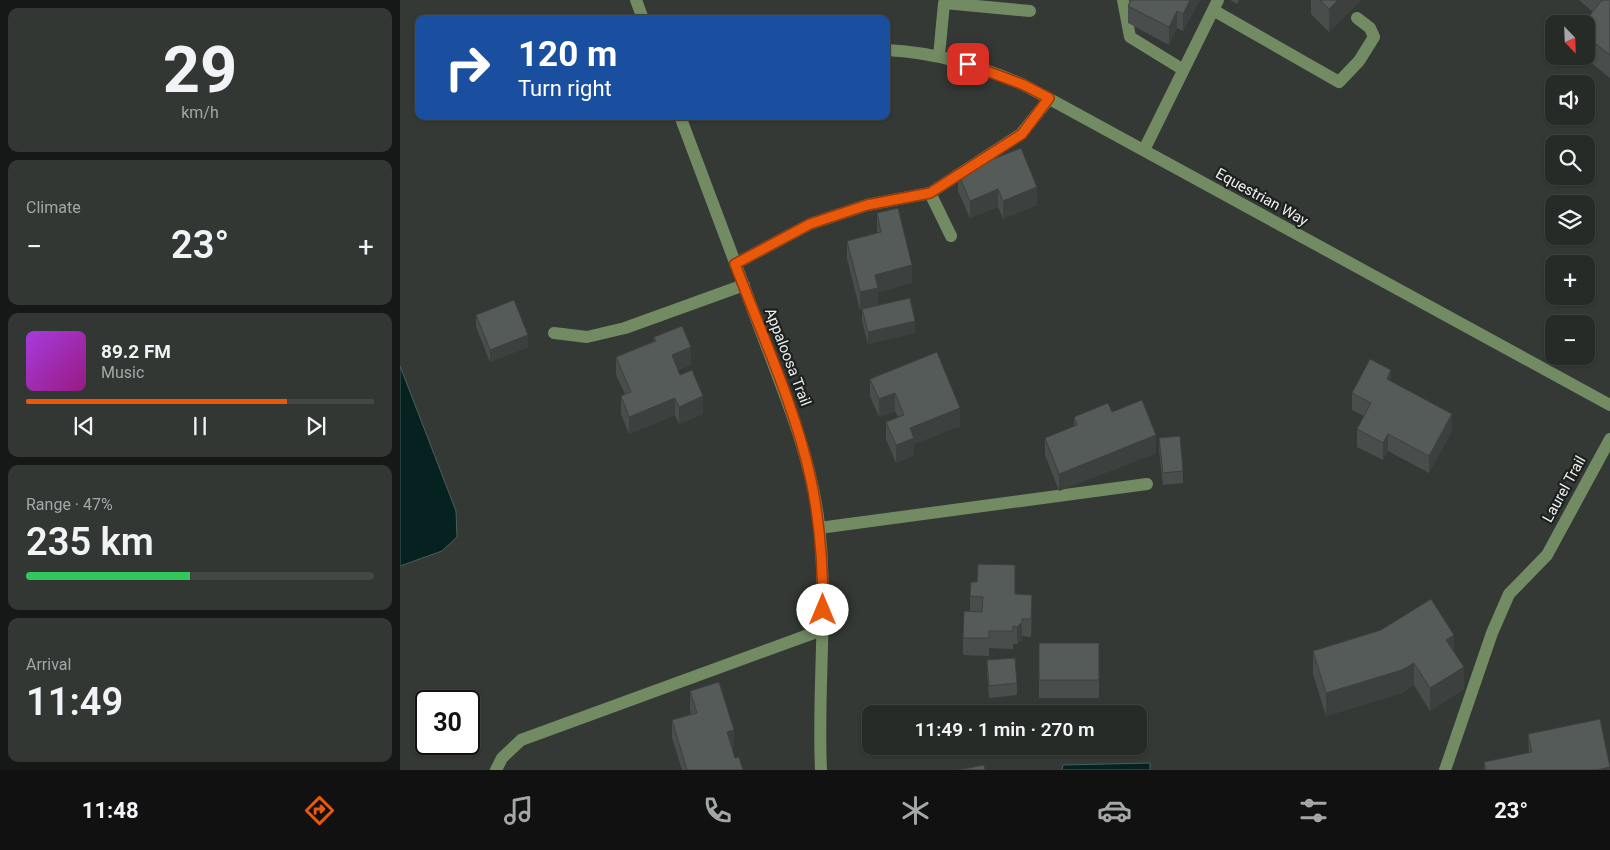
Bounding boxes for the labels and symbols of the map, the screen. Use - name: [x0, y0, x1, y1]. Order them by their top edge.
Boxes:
- north arrow: [1545, 15, 1595, 65]
- pin: [947, 43, 989, 85]
- street label: Equestrian Way: [1213, 164, 1311, 230]
- street label: Appaloosa Trail: [761, 305, 815, 409]
- street label: Laurel Trail: [1538, 453, 1590, 525]
- position arrow: [796, 583, 848, 635]
- speed limit sign: 30: [415, 690, 480, 755]

